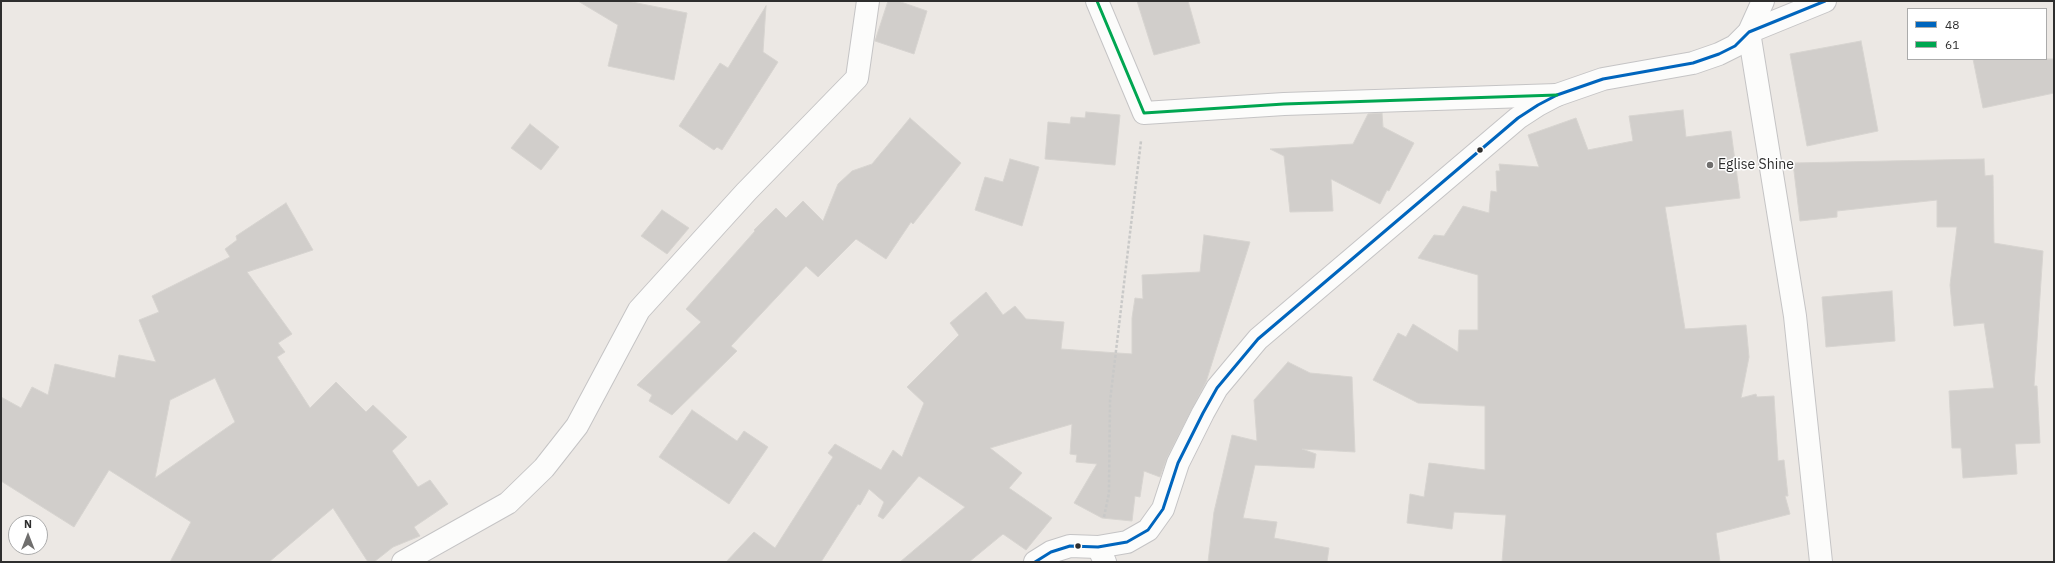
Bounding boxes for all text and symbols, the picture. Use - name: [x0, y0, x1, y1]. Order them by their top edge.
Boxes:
- legend: [1907, 8, 2047, 60]
- text: 48: [1945, 17, 1959, 32]
- text: 61: [1945, 37, 1959, 52]
- unlabelled marker: [1475, 145, 1485, 155]
- place label: Eglise Shine: [1718, 157, 1794, 173]
- marker: Eglise Shine: [1705, 160, 1715, 170]
- north arrow: [8, 515, 48, 555]
- text: N: [24, 517, 32, 531]
- unlabelled marker: [1073, 541, 1083, 551]

